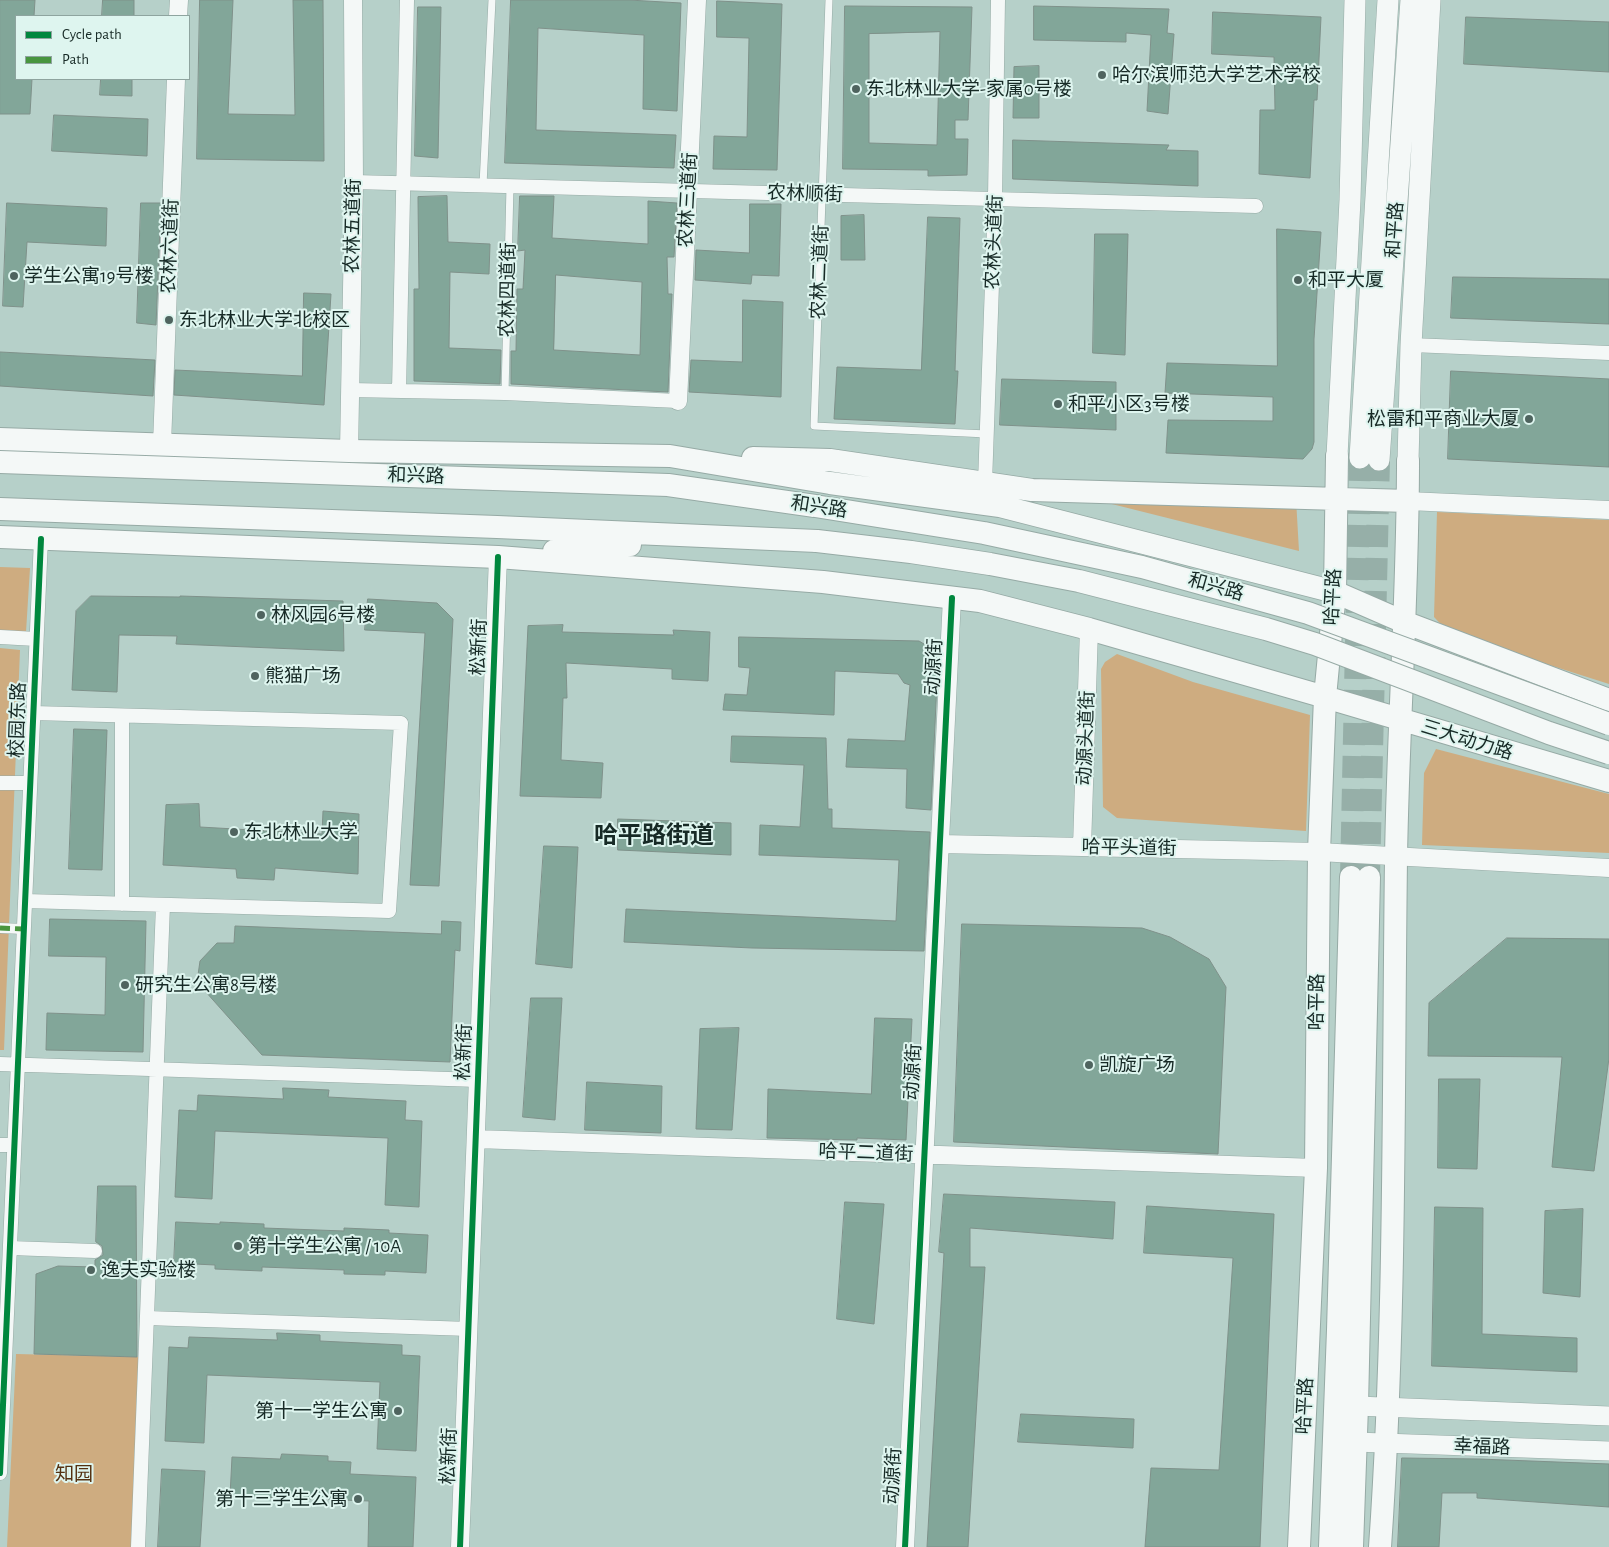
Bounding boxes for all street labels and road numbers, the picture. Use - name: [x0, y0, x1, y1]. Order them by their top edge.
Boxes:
- street label: 农林三道街: [674, 152, 702, 248]
- street label: 农林五道街: [341, 178, 365, 274]
- street label: 农林顺街: [767, 181, 843, 207]
- street label: 农林头道街: [981, 194, 1007, 290]
- street label: 农林六道街: [157, 198, 183, 294]
- street label: 和平路: [1382, 201, 1408, 259]
- street label: 农林二道街: [807, 224, 833, 320]
- street label: 农林四道街: [496, 242, 520, 338]
- street label: 和兴路: [387, 464, 445, 488]
- street label: 和兴路: [789, 491, 849, 523]
- street label: 和兴路: [1185, 568, 1247, 606]
- street label: 哈平路: [1320, 568, 1346, 626]
- street label: 松新街: [467, 618, 491, 676]
- street label: 动源街: [921, 638, 947, 696]
- street label: 校园东路: [5, 682, 31, 758]
- street label: 动源头道街: [1073, 690, 1099, 786]
- street label: 三大动力路: [1418, 715, 1516, 765]
- street label: 哈平头道街: [1081, 836, 1177, 860]
- street label: 哈平路: [1305, 973, 1329, 1031]
- street label: 松新街: [452, 1023, 476, 1081]
- street label: 动源街: [900, 1043, 926, 1101]
- street label: 哈平二道街: [818, 1140, 914, 1166]
- street label: 哈平路: [1292, 1377, 1318, 1435]
- street label: 松新街: [437, 1427, 461, 1485]
- street label: 幸福路: [1453, 1435, 1511, 1459]
- street label: 动源街: [880, 1447, 906, 1505]

